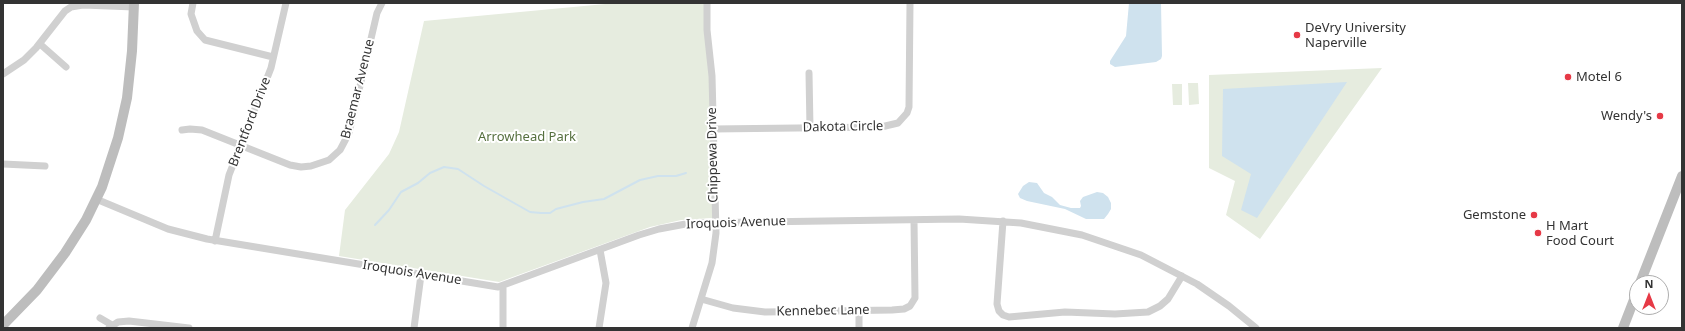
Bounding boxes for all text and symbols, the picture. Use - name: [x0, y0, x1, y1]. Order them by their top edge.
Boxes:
- place label: DeVry University Naperville: [1305, 20, 1406, 51]
- marker: DeVry University Naperville: [1292, 30, 1302, 40]
- street label: Braemar Avenue: [338, 38, 378, 140]
- place label: Motel 6: [1576, 69, 1622, 85]
- marker: Motel 6: [1563, 72, 1573, 82]
- street label: Brentford Drive: [226, 75, 274, 169]
- street label: Chippewa Drive: [704, 107, 722, 203]
- place label: Wendy's: [1601, 108, 1652, 124]
- marker: Wendy's: [1655, 111, 1665, 121]
- street label: Dakota Circle: [803, 118, 883, 136]
- park label: Arrowhead Park: [478, 129, 576, 145]
- place label: Gemstone: [1463, 207, 1526, 223]
- marker: Gemstone: [1529, 210, 1539, 220]
- street label: Iroquois Avenue: [686, 213, 786, 233]
- place label: H Mart Food Court: [1546, 218, 1614, 249]
- marker: H Mart Food Court: [1533, 228, 1543, 238]
- street label: Iroquois Avenue: [361, 257, 463, 289]
- north arrow: [1629, 275, 1669, 315]
- text: N: [1645, 276, 1653, 291]
- street label: Kennebec Lane: [776, 302, 870, 320]

